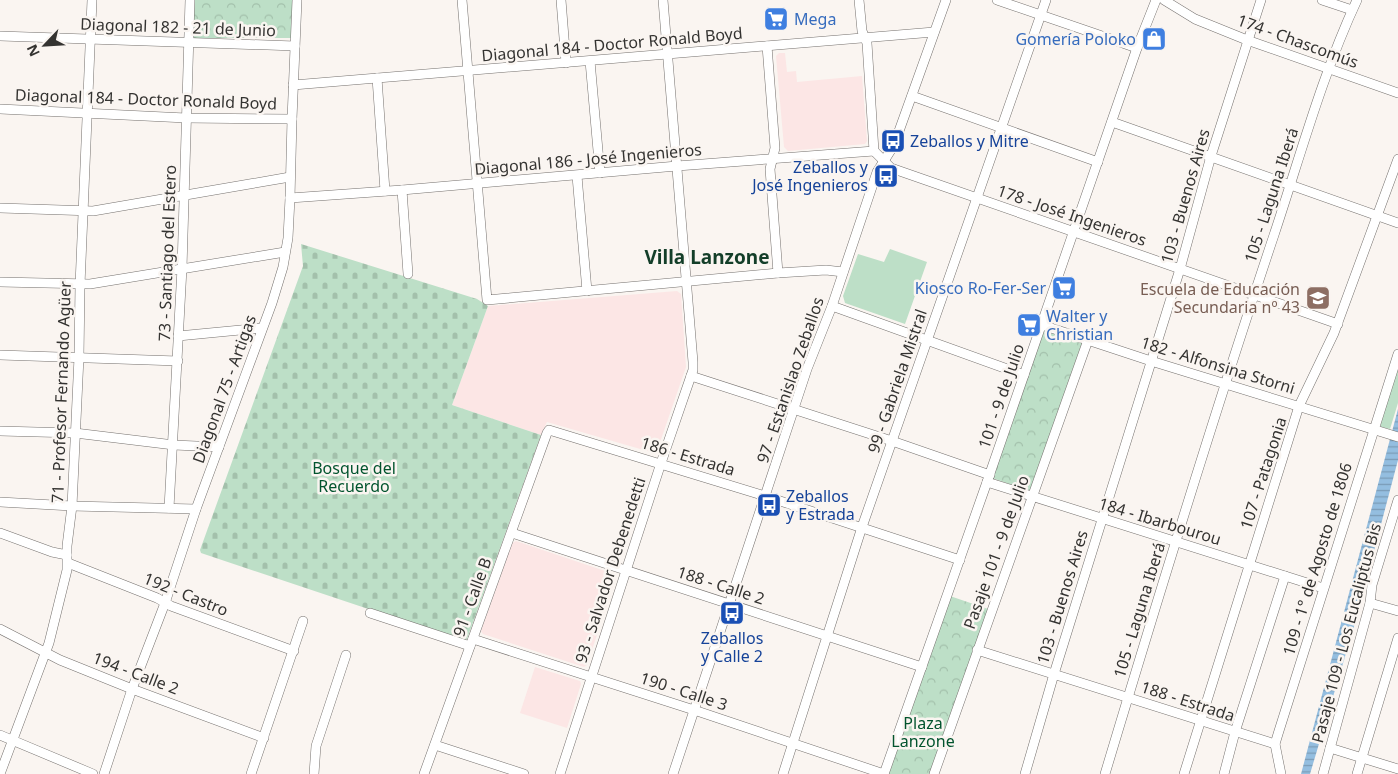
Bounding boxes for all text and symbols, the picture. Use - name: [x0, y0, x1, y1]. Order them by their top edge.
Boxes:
- supermarket icon: Mega: [763, 6, 789, 32]
- place label: Mega: [794, 8, 836, 30]
- street label: 174 - Chascomús: [1234, 9, 1362, 73]
- street label: Diagonal 182 - 21 de Junio: [80, 13, 276, 41]
- north arrow: [20, 20, 70, 70]
- street label: Diagonal 184 - Doctor Ronald Boyd: [481, 22, 743, 66]
- shop icon: Gomería Poloko: [1141, 26, 1167, 52]
- place label: Gomería Poloko: [1015, 28, 1136, 50]
- text: N: [22, 42, 44, 60]
- street label: Diagonal 184 - Doctor Ronald Boyd: [15, 83, 277, 115]
- street label: 105 - Laguna Iberá: [1239, 125, 1303, 265]
- street label: 103 - Buenos Aires: [1155, 126, 1215, 266]
- bus stop icon: Zeballos y Mitre: [880, 128, 906, 154]
- place label: Zeballos y Mitre: [910, 130, 1029, 152]
- street label: Diagonal 186 - José Ingenieros: [473, 138, 703, 180]
- place label: Zeballos y José Ingenieros: [750, 156, 869, 196]
- bus stop icon: Zeballos y José Ingenieros: [873, 163, 899, 189]
- street label: 73 - Santiago del Estero: [153, 164, 181, 342]
- street label: 178 - José Ingenieros: [994, 179, 1150, 251]
- district label: Villa Lanzone: [645, 244, 769, 270]
- supermarket icon: Kiosco Ro-Fer-Ser: [1051, 275, 1077, 301]
- place label: Kiosco Ro-Fer-Ser: [915, 277, 1046, 299]
- place label: Escuela de Educación Secundaria nº 43: [1140, 278, 1300, 318]
- street label: 71 - Profesor Fernando Agüer: [46, 280, 76, 503]
- school or university icon: Escuela de Educación Secundaria nº 43: [1305, 285, 1331, 311]
- street label: 97 - Estanislao Zeballos: [751, 294, 829, 466]
- place label: Walter y Christian: [1046, 305, 1113, 345]
- street label: 99 - Gabriela Mistral: [862, 306, 932, 456]
- street label: Diagonal 75 - Artigas: [187, 312, 261, 466]
- supermarket icon: Walter y Christian: [1016, 312, 1042, 338]
- street label: 182 - Alfonsina Storni: [1138, 331, 1298, 399]
- street label: 101 - 9 de Julio: [973, 341, 1029, 451]
- street label: 107 - Patagonia: [1234, 414, 1292, 532]
- street label: 186 - Estrada: [638, 431, 738, 481]
- park label: Bosque del Recuerdo: [312, 457, 396, 497]
- street label: 109 - 1° de Agosto de 1806: [1277, 460, 1357, 658]
- street label: Pasaje 101 - 9 de Julio: [958, 472, 1034, 632]
- street label: 93 - Salvador Debenedetti: [570, 474, 650, 666]
- place label: Zeballos y Estrada: [786, 485, 855, 525]
- bus stop icon: Zeballos y Estrada: [756, 492, 782, 518]
- street label: 184 - Ibarbourou: [1096, 492, 1224, 550]
- street label: Pasaje 109 - Los Eucaliptus Bis: [1306, 521, 1386, 745]
- street label: 103 - Buenos Aires: [1031, 527, 1093, 667]
- street label: 105 - Laguna Iberá: [1108, 540, 1170, 680]
- street label: 91 - Calle B: [448, 554, 496, 640]
- street label: 188 - Calle 2: [675, 561, 767, 609]
- street label: 192 - Castro: [140, 567, 232, 621]
- bus stop icon: Zeballos y Calle 2: [719, 600, 745, 626]
- place label: Zeballos y Calle 2: [701, 627, 763, 667]
- street label: 194 - Calle 2: [90, 646, 182, 700]
- street label: 190 - Calle 3: [638, 667, 730, 715]
- street label: 188 - Estrada: [1138, 675, 1238, 727]
- park label: Plaza Lanzone: [891, 712, 955, 752]

